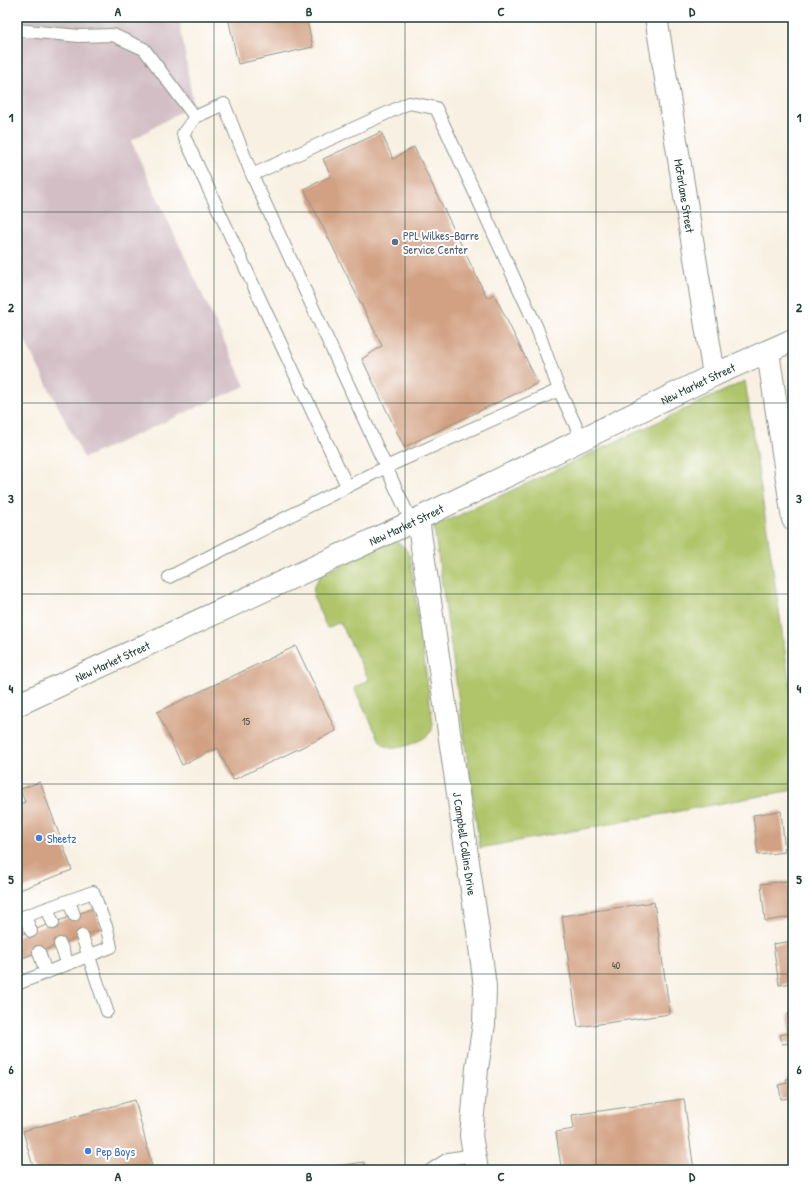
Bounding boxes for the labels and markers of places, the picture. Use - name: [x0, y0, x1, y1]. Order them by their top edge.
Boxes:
- place label: PPL Wilkes-Barre Service Center: [403, 227, 479, 258]
- marker: PPL Wilkes-Barre Service Center: [390, 237, 400, 247]
- place label: Sheetz: [47, 830, 76, 847]
- marker: Sheetz: [34, 833, 44, 843]
- place label: Pep Boys: [96, 1143, 135, 1160]
- marker: Pep Boys: [83, 1146, 93, 1156]

